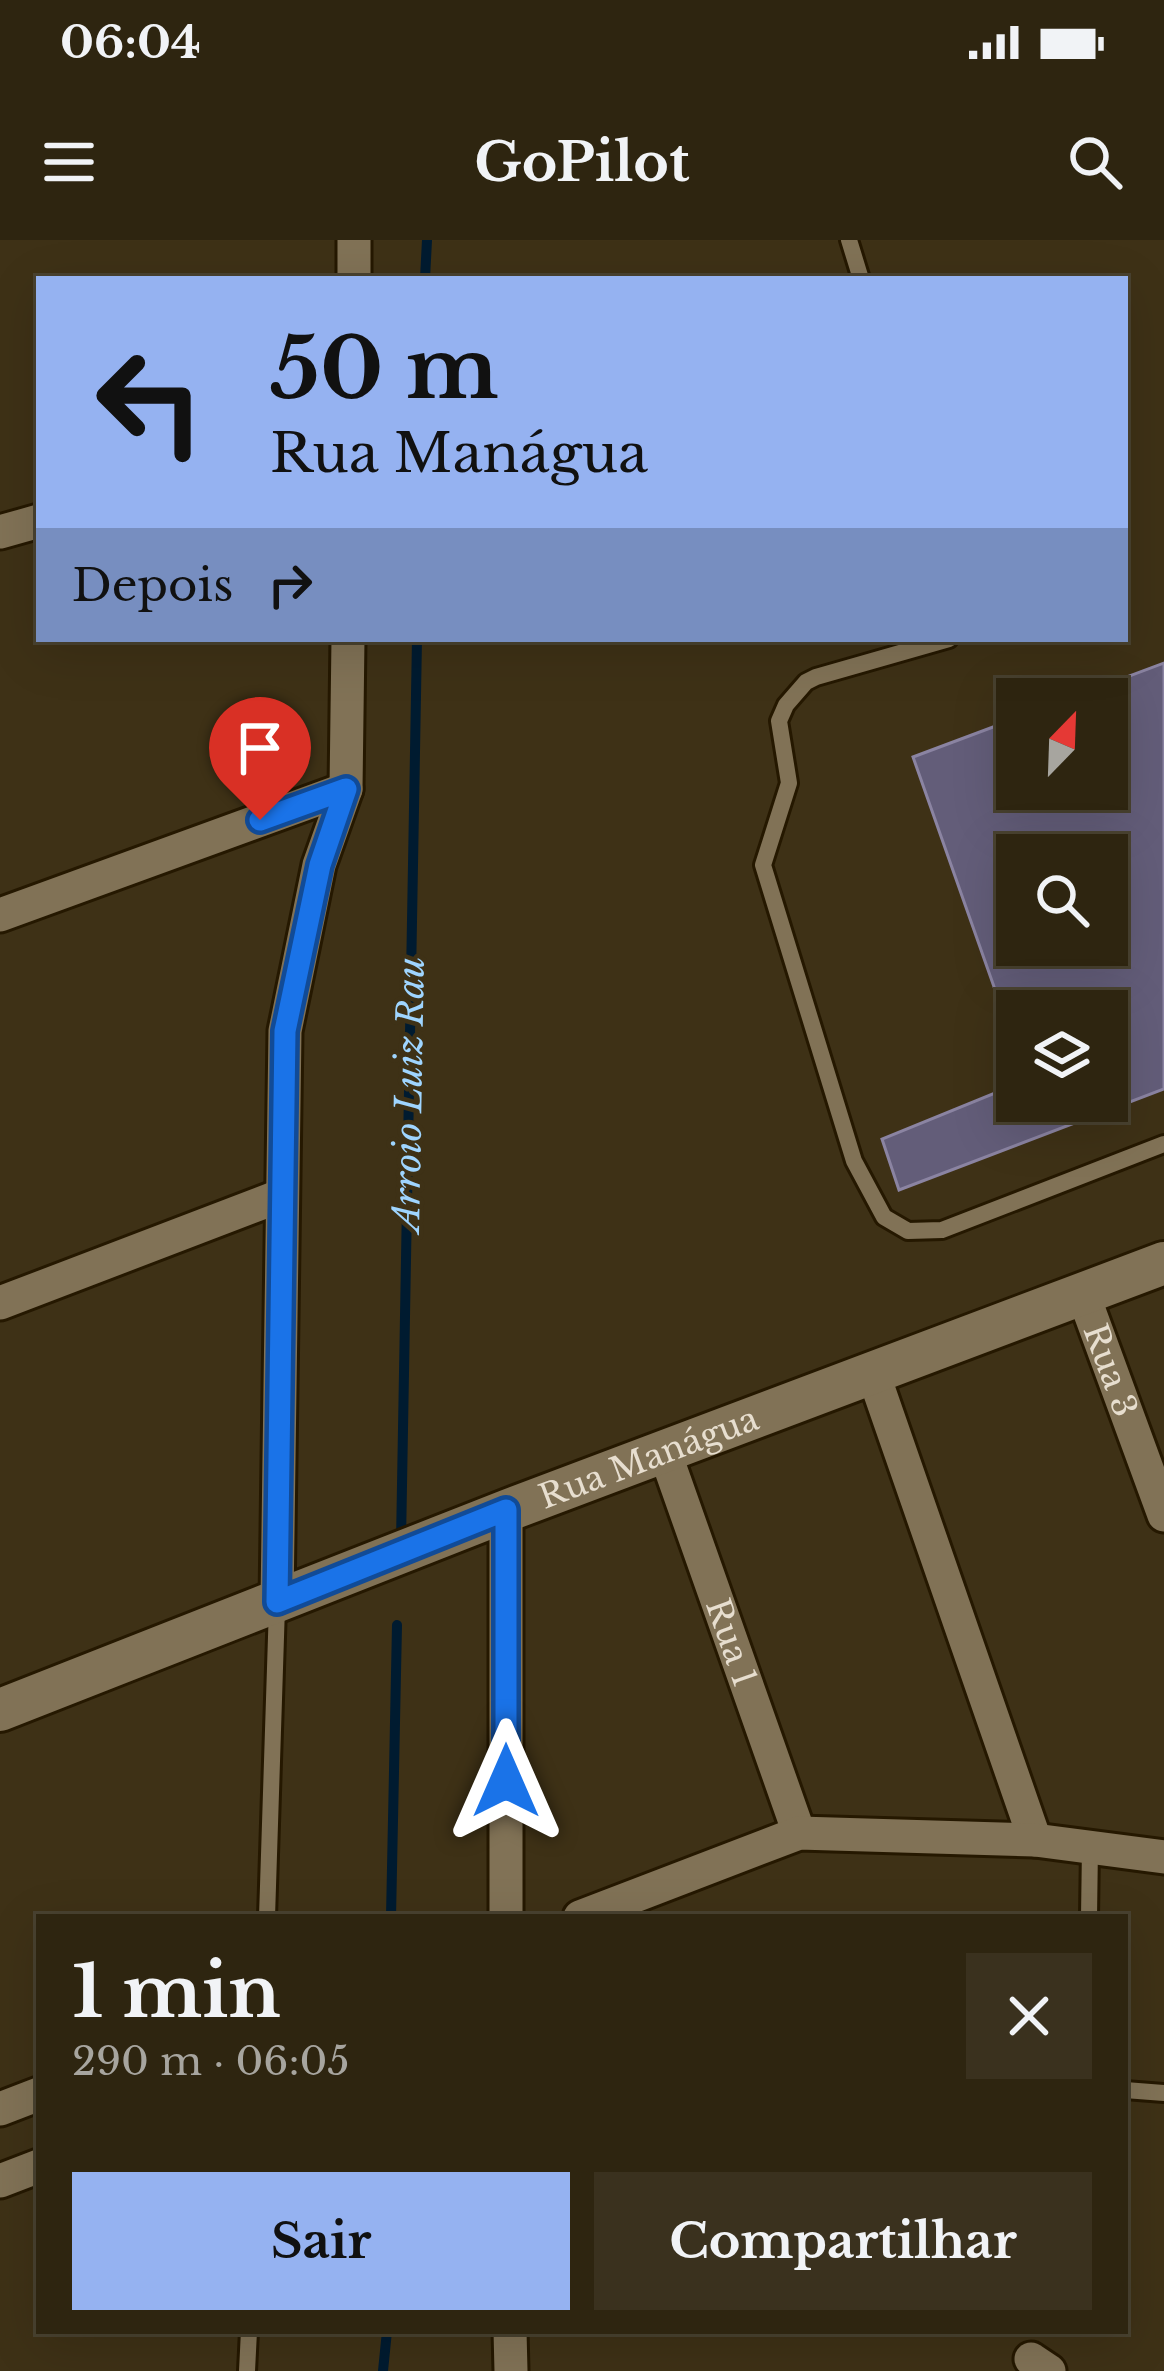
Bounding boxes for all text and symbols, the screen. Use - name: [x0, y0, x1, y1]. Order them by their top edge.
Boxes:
- text: 06:04: [60, 14, 201, 70]
- icon: menu: [36, 129, 102, 195]
- text: GoPilot: [474, 129, 690, 196]
- icon: search: [1062, 129, 1128, 195]
- text: 50 m: [270, 317, 499, 421]
- icon: left: [72, 324, 228, 480]
- text: Rua Manágua: [270, 420, 648, 487]
- icon: right: [257, 552, 323, 618]
- text: Depois: [72, 557, 233, 613]
- north arrow: [996, 678, 1128, 810]
- map controls: [996, 678, 1128, 1122]
- pin: [209, 697, 311, 820]
- icon: arrive: [227, 715, 293, 781]
- button: search: [996, 834, 1128, 966]
- water label: Arroio Luiz Rau: [384, 956, 434, 1236]
- button: layers: [996, 990, 1128, 1122]
- street label: Rua 3: [1075, 1318, 1147, 1422]
- street label: Rua Manágua: [533, 1397, 764, 1517]
- street label: Rua 1: [697, 1593, 766, 1692]
- position arrow: [443, 1718, 569, 1844]
- text: 1 min: [72, 1947, 281, 2036]
- button: close: [966, 1953, 1092, 2079]
- text: 290 m · 06:05: [72, 2037, 350, 2086]
- button: Sair: [72, 2172, 570, 2310]
- button: Compartilhar: [594, 2172, 1092, 2310]

